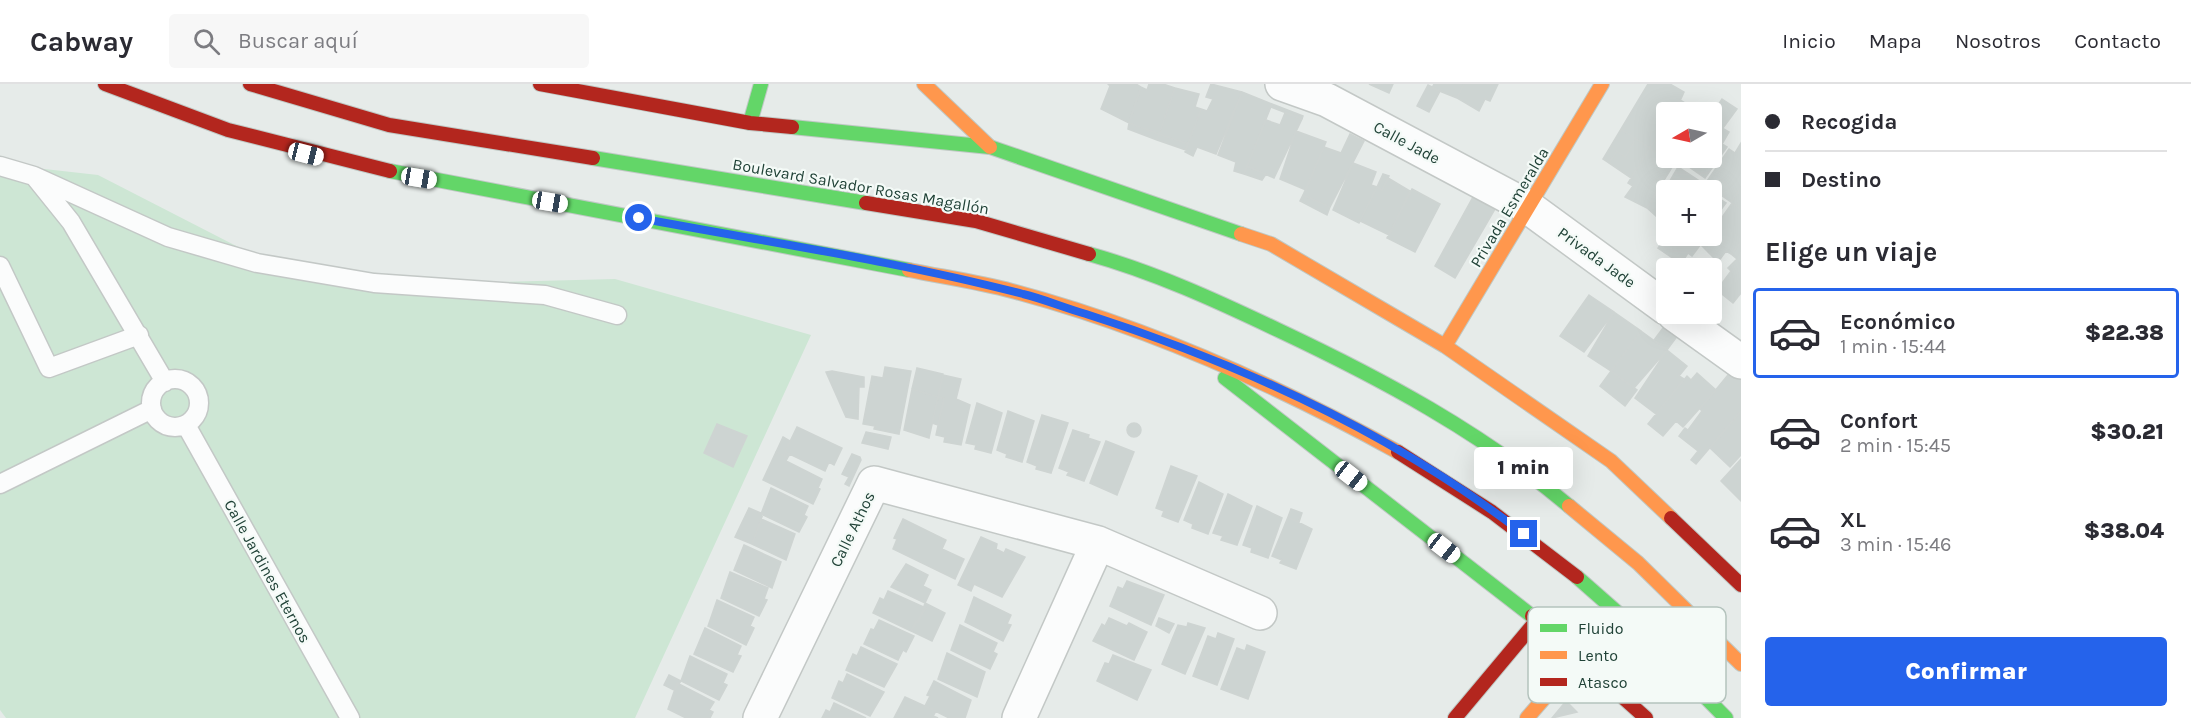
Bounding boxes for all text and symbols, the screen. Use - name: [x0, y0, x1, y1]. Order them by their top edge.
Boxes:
- search box: [169, 14, 589, 68]
- text: Cabway: [30, 25, 133, 58]
- icon: search: [190, 25, 223, 58]
- text: Buscar aquí: [238, 28, 358, 54]
- text: Inicio: [1782, 29, 1836, 53]
- text: Mapa: [1869, 29, 1922, 53]
- text: Nosotros: [1955, 29, 2041, 53]
- text: Contacto: [2074, 29, 2161, 53]
- north arrow: [1656, 102, 1722, 168]
- map controls: [1656, 102, 1722, 324]
- text: Recogida: [1801, 109, 1897, 135]
- street label: Calle Jade: [1370, 117, 1443, 168]
- car: [286, 141, 326, 167]
- street label: Privada Esmeralda: [1466, 144, 1553, 271]
- street label: Boulevard Salvador Rosas Magallón: [731, 155, 991, 218]
- car: [400, 166, 438, 190]
- text: Destino: [1801, 167, 1881, 193]
- button: +: [1656, 180, 1722, 246]
- car: [531, 190, 569, 214]
- route start: [625, 204, 652, 231]
- street label: Privada Jade: [1554, 223, 1639, 292]
- text: Elige un viaje: [1765, 236, 1937, 268]
- button: −: [1656, 258, 1722, 324]
- icon: car: [1768, 306, 1822, 360]
- text: Económico: [1840, 309, 1955, 335]
- text: $22.38: [2085, 320, 2164, 346]
- text: 1 min · 15:44: [1840, 335, 1946, 358]
- icon: car: [1768, 405, 1822, 459]
- text: Confort: [1840, 408, 1918, 434]
- text: $30.21: [2090, 419, 2164, 445]
- text: 2 min · 15:45: [1840, 434, 1951, 457]
- callout: 1 min: [1474, 447, 1574, 489]
- text: 1 min: [1497, 456, 1550, 479]
- car: [1331, 458, 1371, 494]
- street label: Calle Athos: [826, 488, 879, 570]
- street label: Calle Jardines Eternos: [220, 496, 315, 646]
- icon: car: [1768, 504, 1822, 558]
- text: XL: [1840, 507, 1866, 533]
- text: $38.04: [2084, 518, 2164, 544]
- route end: [1510, 520, 1537, 547]
- car: [1424, 530, 1464, 566]
- text: 3 min · 15:46: [1840, 533, 1952, 556]
- legend: [1528, 607, 1726, 703]
- text: Fluido: [1578, 619, 1624, 638]
- button: Confirmar: [1765, 637, 2167, 706]
- text: Lento: [1578, 646, 1618, 665]
- text: Atasco: [1578, 673, 1627, 692]

